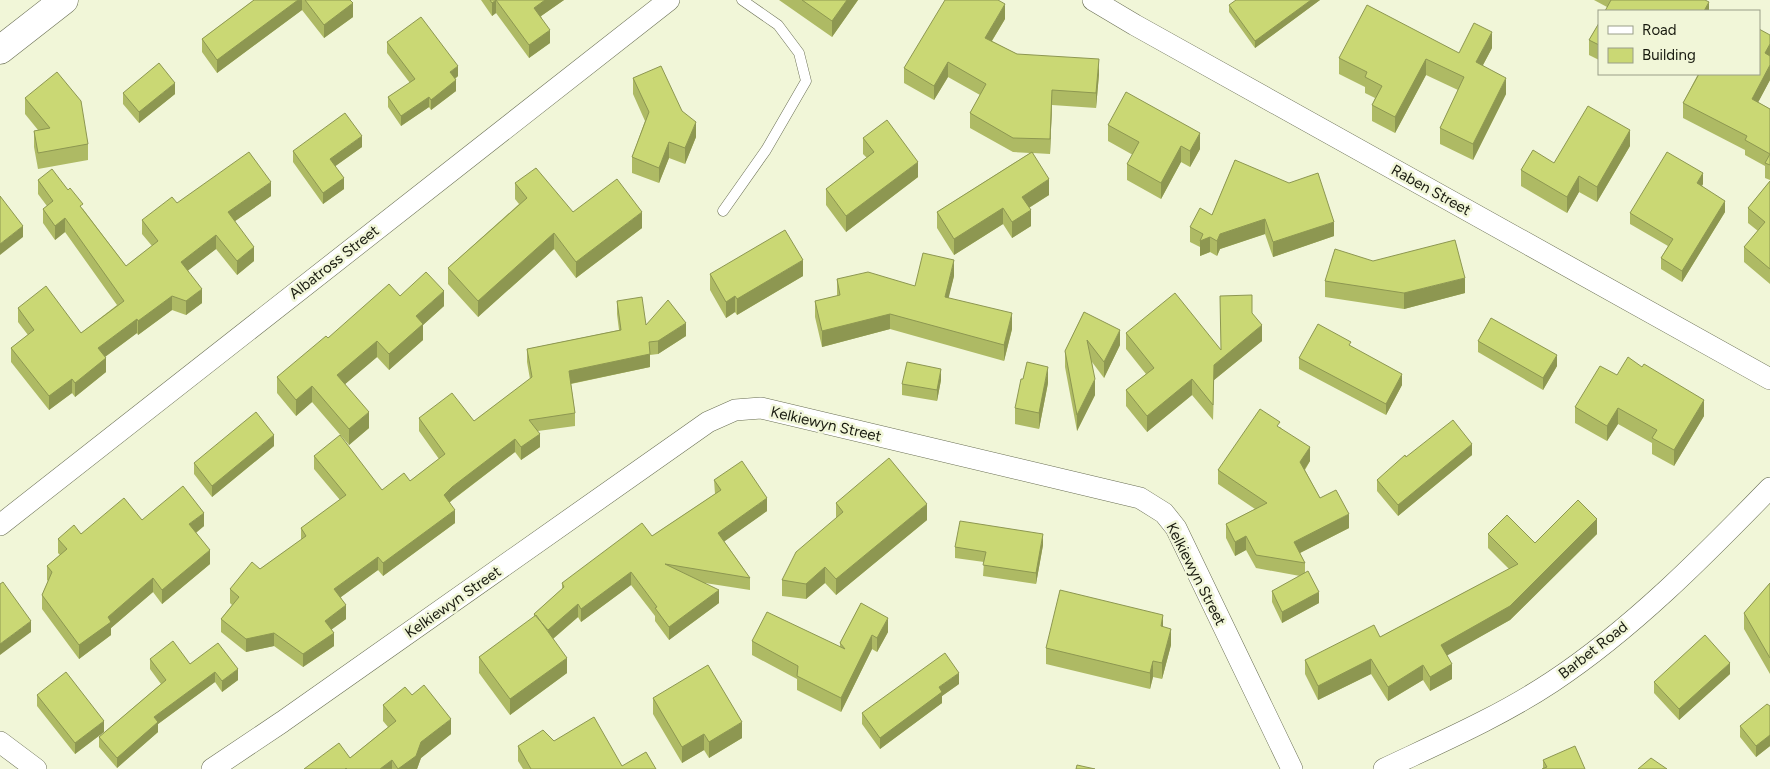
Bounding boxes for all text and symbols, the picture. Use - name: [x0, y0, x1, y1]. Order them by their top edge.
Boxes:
- legend: [1598, 10, 1760, 75]
- text: Road: [1642, 21, 1677, 39]
- text: Building: [1642, 46, 1696, 64]
- street label: Raben Street: [1388, 161, 1474, 219]
- street label: Albatross Street: [286, 221, 383, 303]
- street label: Kelkiewyn Street: [769, 403, 883, 446]
- street label: Kelkiewyn Street: [1162, 520, 1230, 629]
- street label: Kelkiewyn Street: [402, 562, 505, 642]
- street label: Barbet Road: [1555, 617, 1631, 683]

